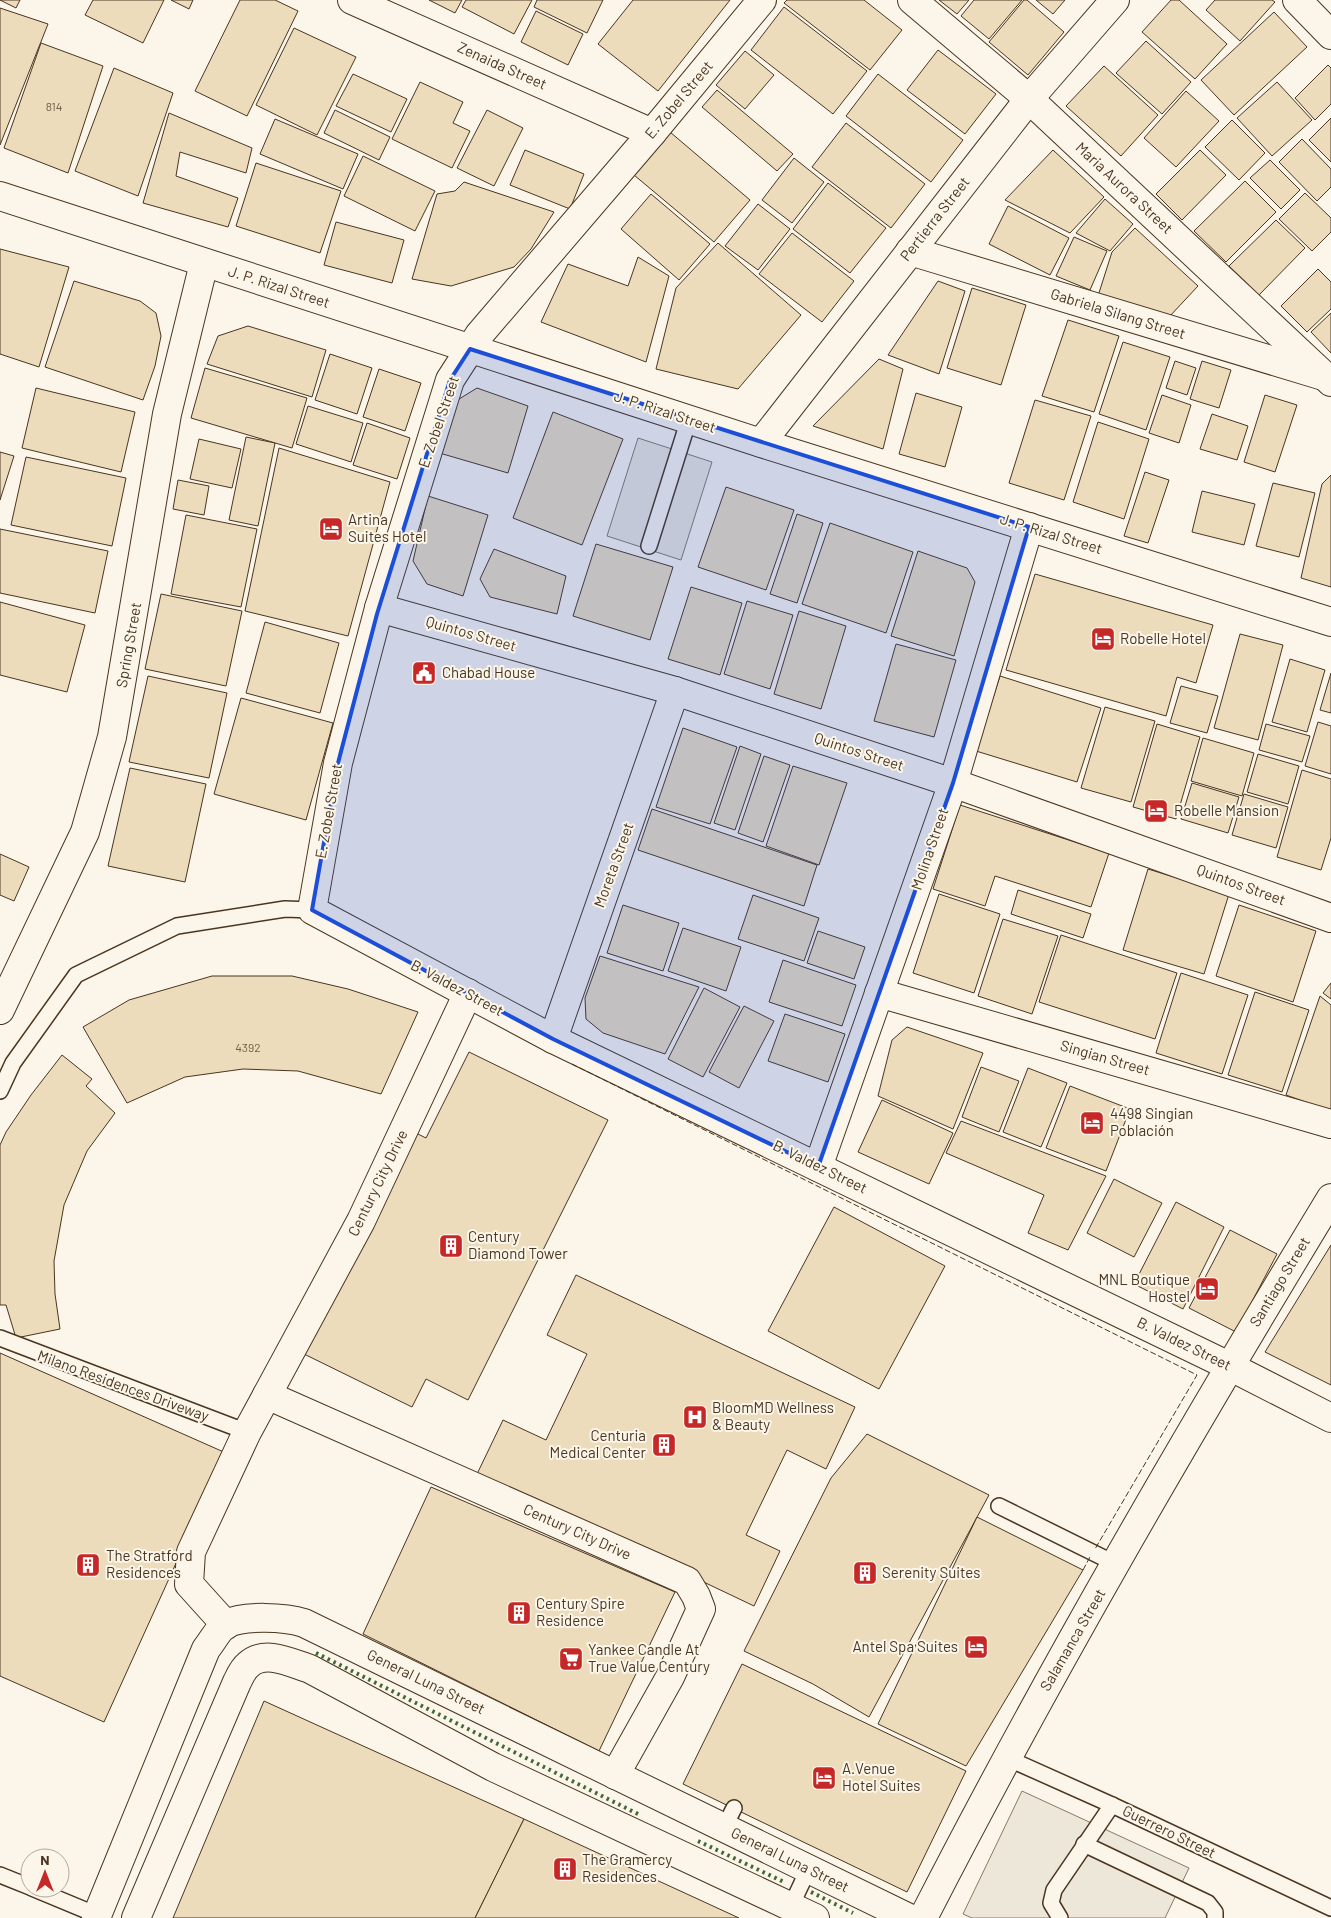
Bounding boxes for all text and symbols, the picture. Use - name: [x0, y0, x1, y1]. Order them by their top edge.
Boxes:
- street label: Zenaida Street: [455, 37, 550, 93]
- street label: E. Zobel Street: [640, 57, 716, 142]
- house number: 814: [46, 99, 62, 113]
- street label: Maria Aurora Street: [1072, 138, 1177, 237]
- street label: Pertierra Street: [896, 173, 973, 264]
- street label: J. P. Rizal Street: [226, 261, 332, 311]
- street label: Gabriela Silang Street: [1049, 284, 1188, 342]
- street label: E. Zobel Street: [414, 373, 462, 470]
- street label: J. P. Rizal Street: [612, 386, 718, 436]
- street label: J. P. Rizal Street: [998, 509, 1105, 557]
- place label: Artina Suites Hotel: [348, 510, 427, 545]
- hotel icon: Artina Suites Hotel: [318, 516, 344, 542]
- street label: Spring Street: [112, 601, 144, 689]
- street label: Quintos Street: [424, 612, 519, 655]
- hotel icon: Robelle Hotel: [1090, 626, 1116, 652]
- place label: Robelle Hotel: [1120, 629, 1206, 647]
- public building icon: Chabad House: [411, 660, 437, 686]
- place label: Chabad House: [442, 663, 535, 681]
- street label: Quintos Street: [812, 728, 906, 774]
- street label: E. Zobel Street: [311, 762, 345, 860]
- hotel icon: Robelle Mansion: [1143, 798, 1169, 824]
- place label: Robelle Mansion: [1174, 801, 1279, 819]
- street label: Molina Street: [907, 805, 952, 892]
- street label: Moreta Street: [589, 820, 637, 910]
- street label: Quintos Street: [1194, 860, 1288, 908]
- street label: B. Valdez Street: [408, 955, 507, 1019]
- street label: Singian Street: [1058, 1036, 1152, 1078]
- house number: 4392: [235, 1040, 261, 1054]
- place label: 4498 Singian Población: [1110, 1104, 1193, 1139]
- hotel icon: 4498 Singian Población: [1079, 1110, 1105, 1136]
- street label: Century City Drive: [344, 1126, 411, 1239]
- street label: B. Valdez Street: [770, 1136, 870, 1197]
- place label: Century Diamond Tower: [468, 1227, 568, 1262]
- building icon: Century Diamond Tower: [438, 1233, 464, 1259]
- street label: Santiago Street: [1245, 1233, 1313, 1330]
- place label: MNL Boutique Hostel: [1098, 1270, 1190, 1305]
- hotel icon: MNL Boutique Hostel: [1194, 1276, 1220, 1302]
- street label: B. Valdez Street: [1134, 1313, 1234, 1374]
- street label: Milano Residences Driveway: [35, 1346, 212, 1425]
- place label: BloomMD Wellness & Beauty: [712, 1398, 834, 1433]
- hospital icon: BloomMD Wellness & Beauty: [682, 1404, 708, 1430]
- place label: Centuria Medical Center: [549, 1426, 647, 1461]
- building icon: Centuria Medical Center: [651, 1432, 677, 1458]
- street label: Century City Drive: [521, 1499, 634, 1563]
- place label: The Stratford Residences: [106, 1546, 193, 1581]
- building icon: The Stratford Residences: [75, 1552, 101, 1578]
- building icon: Serenity Suites: [852, 1560, 878, 1586]
- place label: Serenity Suites: [882, 1563, 980, 1581]
- street label: Salamanca Street: [1036, 1585, 1109, 1694]
- place label: Century Spire Residence: [536, 1594, 625, 1629]
- building icon: Century Spire Residence: [506, 1600, 532, 1626]
- hotel icon: Antel Spa Suites: [963, 1634, 989, 1660]
- place label: Antel Spa Suites: [852, 1637, 958, 1655]
- place label: Yankee Candle At True Value Century: [588, 1640, 710, 1675]
- street label: General Luna Street: [365, 1645, 488, 1717]
- supermarket icon: Yankee Candle At True Value Century: [558, 1646, 584, 1672]
- place label: A.Venue Hotel Suites: [842, 1759, 921, 1794]
- hotel icon: A.Venue Hotel Suites: [811, 1765, 837, 1791]
- street label: Guerrero Street: [1120, 1801, 1219, 1861]
- street label: General Luna Street: [729, 1823, 852, 1895]
- north arrow: [20, 1848, 70, 1898]
- place label: The Gramercy Residences: [582, 1850, 672, 1885]
- text: N: [40, 1851, 50, 1868]
- building icon: The Gramercy Residences: [552, 1856, 578, 1882]

